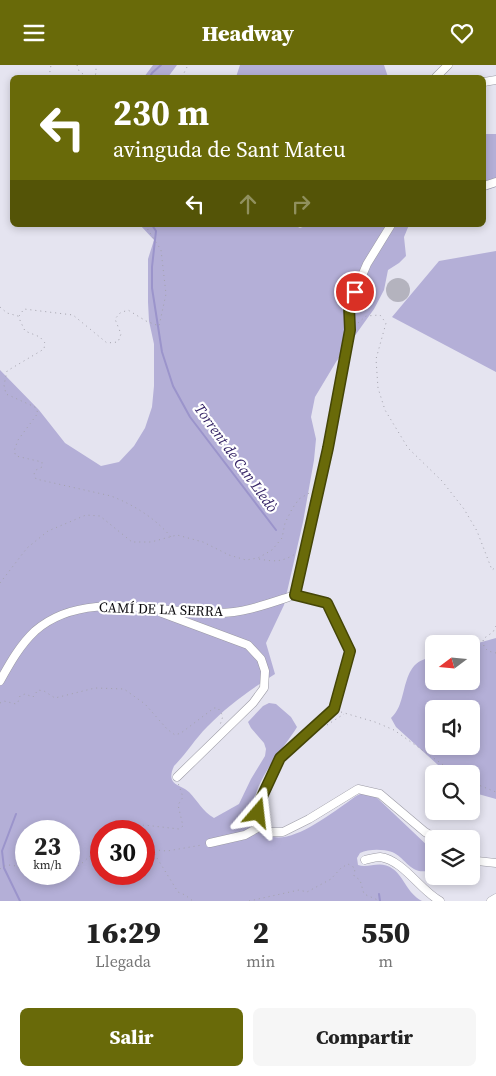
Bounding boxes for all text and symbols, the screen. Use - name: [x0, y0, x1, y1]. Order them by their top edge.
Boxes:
- text: Headway: [202, 18, 294, 48]
- icon: menu: [20, 19, 48, 47]
- icon: heart: [448, 19, 476, 47]
- text: 230 m: [113, 89, 209, 137]
- icon: left: [30, 95, 95, 160]
- text: avinguda de Sant Mateu: [113, 134, 346, 164]
- icon: left: [181, 190, 209, 218]
- icon: ahead: [234, 190, 262, 218]
- icon: right: [287, 190, 315, 218]
- pin: [334, 271, 376, 313]
- icon: arrive: [341, 278, 369, 306]
- water label: Torrent de Can Lledò: [190, 399, 283, 516]
- street label: CAMÍ DE LA SERRA: [99, 597, 224, 621]
- north arrow: [425, 635, 480, 690]
- map controls: [425, 635, 480, 885]
- button: sound: [425, 700, 480, 755]
- button: search: [425, 765, 480, 820]
- position arrow: [231, 786, 283, 838]
- speed limit sign: 30: [90, 820, 155, 885]
- text: 23: [34, 829, 61, 863]
- button: layers: [425, 830, 480, 885]
- text: km/h: [33, 857, 62, 873]
- text: 16:29: [86, 912, 161, 953]
- text: 2: [252, 912, 269, 953]
- text: 550: [361, 912, 410, 953]
- text: Llegada: [95, 950, 151, 972]
- text: min: [246, 950, 275, 972]
- text: m: [378, 950, 393, 972]
- button: Salir: [20, 1008, 243, 1066]
- button: Compartir: [253, 1008, 476, 1066]

